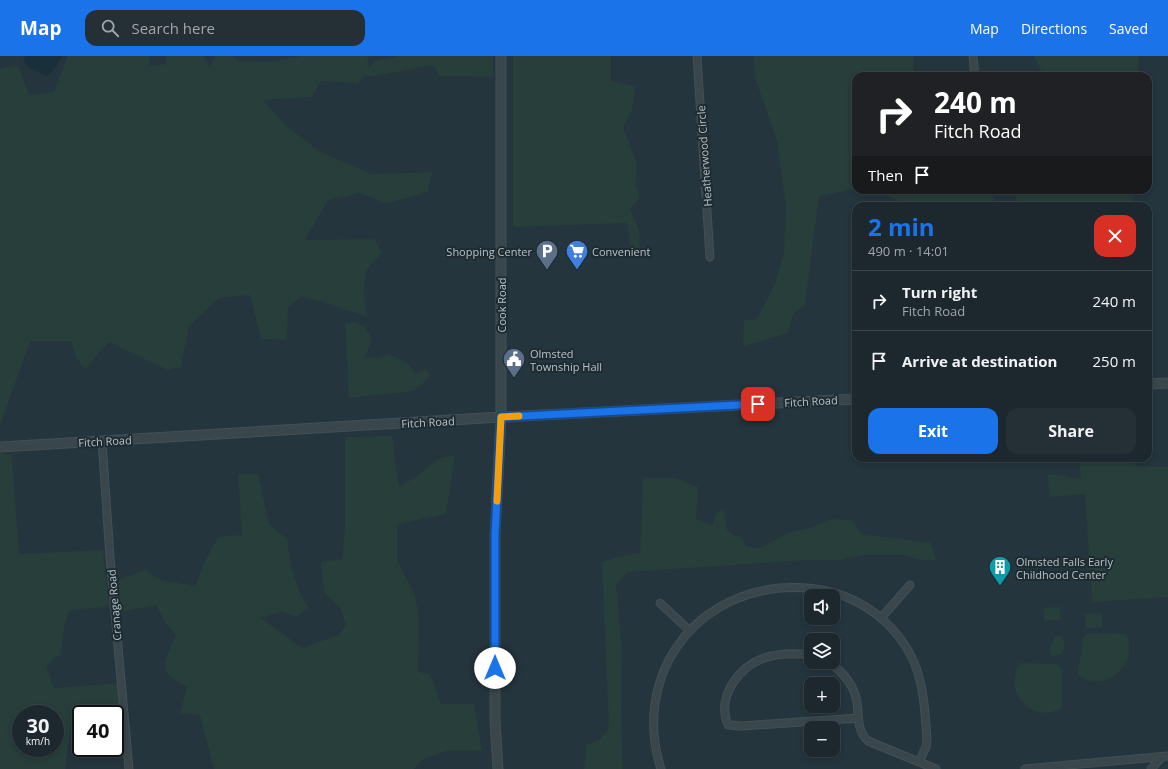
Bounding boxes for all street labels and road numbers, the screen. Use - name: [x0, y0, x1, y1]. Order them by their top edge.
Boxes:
- street label: Heatherwood Circle: [693, 105, 715, 207]
- street label: Cook Road: [494, 277, 509, 333]
- street label: Fitch Road: [784, 392, 838, 410]
- street label: Fitch Road: [401, 413, 455, 431]
- street label: Fitch Road: [78, 432, 132, 450]
- street label: Cranage Road: [103, 569, 125, 641]

